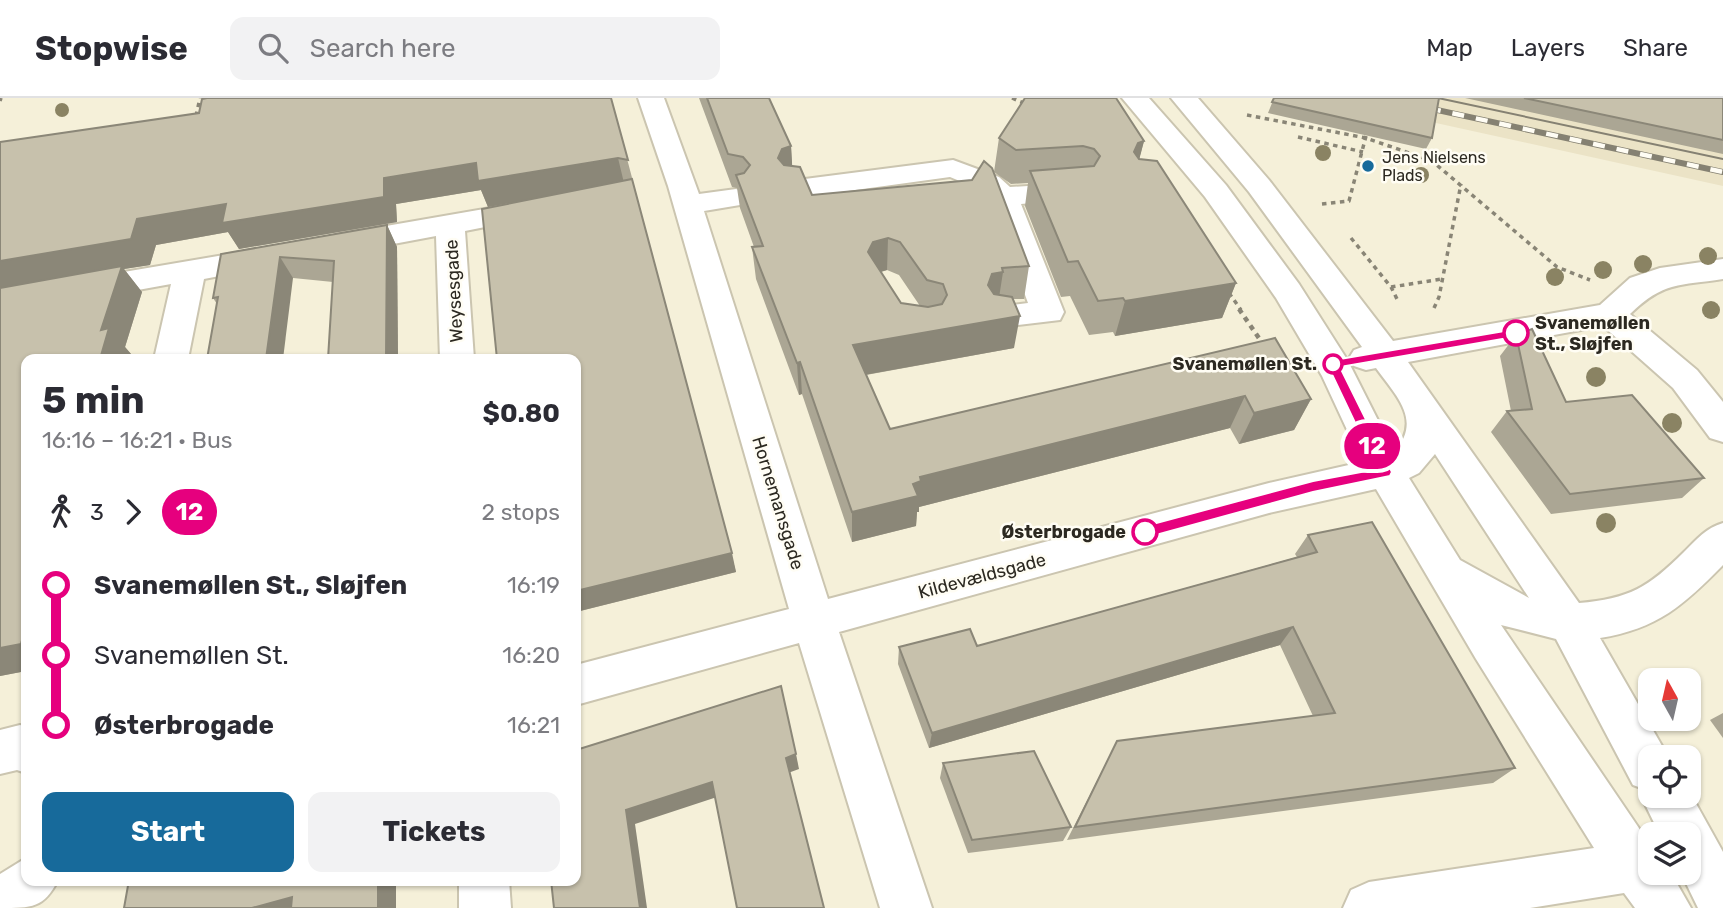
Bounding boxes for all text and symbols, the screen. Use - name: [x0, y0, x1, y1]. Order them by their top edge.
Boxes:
- search box: [230, 17, 720, 80]
- text: Stopwise: [35, 29, 188, 68]
- icon: search: [254, 29, 292, 67]
- text: Search here: [310, 33, 456, 64]
- text: Map: [1426, 34, 1473, 62]
- text: Layers: [1511, 34, 1585, 62]
- text: Share: [1623, 34, 1688, 62]
- place label: Jens Nielsens Plads: [1382, 148, 1486, 185]
- marker: Jens Nielsens Plads: [1360, 158, 1376, 174]
- street label: Weysesgade: [440, 239, 468, 343]
- place label: Svanemøllen St., Sløjfen: [1535, 312, 1650, 355]
- marker: Svanemøllen St., Sløjfen: [1503, 320, 1529, 346]
- place label: Svanemøllen St.: [1173, 353, 1317, 375]
- marker: Svanemøllen St.: [1323, 354, 1343, 374]
- text: 5 min: [42, 377, 145, 423]
- text: $0.80: [483, 398, 560, 429]
- line badge: 12: [1340, 423, 1404, 469]
- text: 16:16 – 16:21 · Bus: [42, 426, 233, 454]
- text: 12: [1358, 432, 1386, 460]
- street label: Hornemansgade: [747, 434, 809, 572]
- icon: walk: [42, 493, 80, 531]
- icon: forward: [114, 493, 152, 531]
- text: 3: [90, 498, 104, 526]
- text: 12: [176, 498, 203, 526]
- text: 2 stops: [482, 498, 560, 526]
- marker: Østerbrogade: [1132, 519, 1158, 545]
- place label: Østerbrogade: [1001, 521, 1126, 543]
- street label: Kildevældsgade: [916, 548, 1048, 604]
- text: Svanemøllen St., Sløjfen: [94, 570, 407, 601]
- text: 16:19: [507, 571, 560, 599]
- text: Svanemøllen St.: [94, 640, 289, 671]
- text: 16:20: [502, 641, 560, 669]
- north arrow: [1638, 668, 1701, 732]
- map controls: [1638, 668, 1701, 885]
- text: Østerbrogade: [94, 710, 274, 741]
- text: 16:21: [507, 711, 560, 739]
- button: locate: [1638, 745, 1701, 808]
- button: Start: [42, 792, 294, 872]
- button: Tickets: [308, 792, 560, 872]
- button: layers: [1638, 822, 1701, 885]

